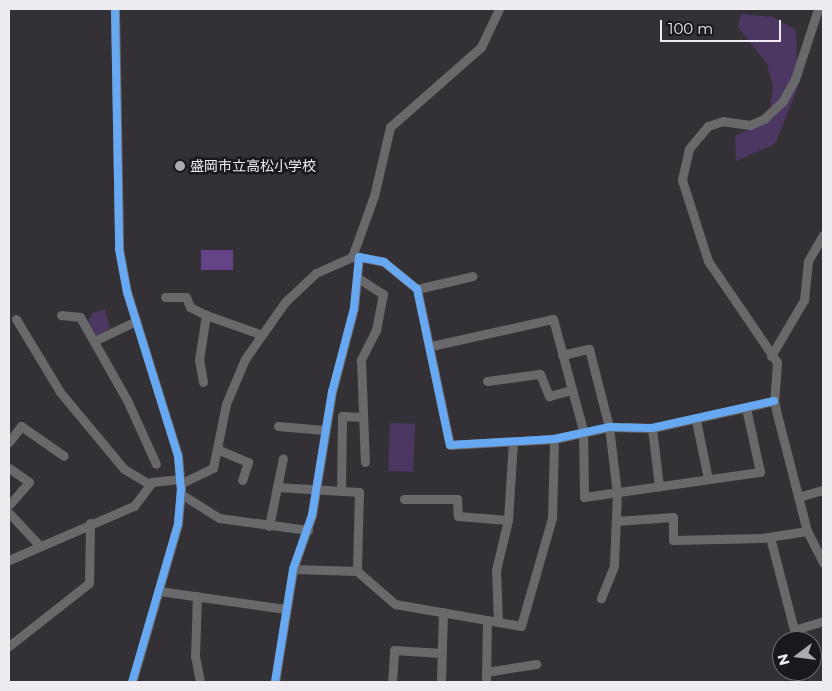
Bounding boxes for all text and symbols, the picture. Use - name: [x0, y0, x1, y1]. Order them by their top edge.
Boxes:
- scale bar: [662, 10, 783, 42]
- text: 100 m: [668, 19, 713, 38]
- place label: 盛岡市立高松小学校: [190, 158, 316, 174]
- marker: 盛岡市立高松小学校: [174, 160, 186, 172]
- north arrow: [772, 631, 822, 681]
- text: N: [773, 652, 794, 667]

